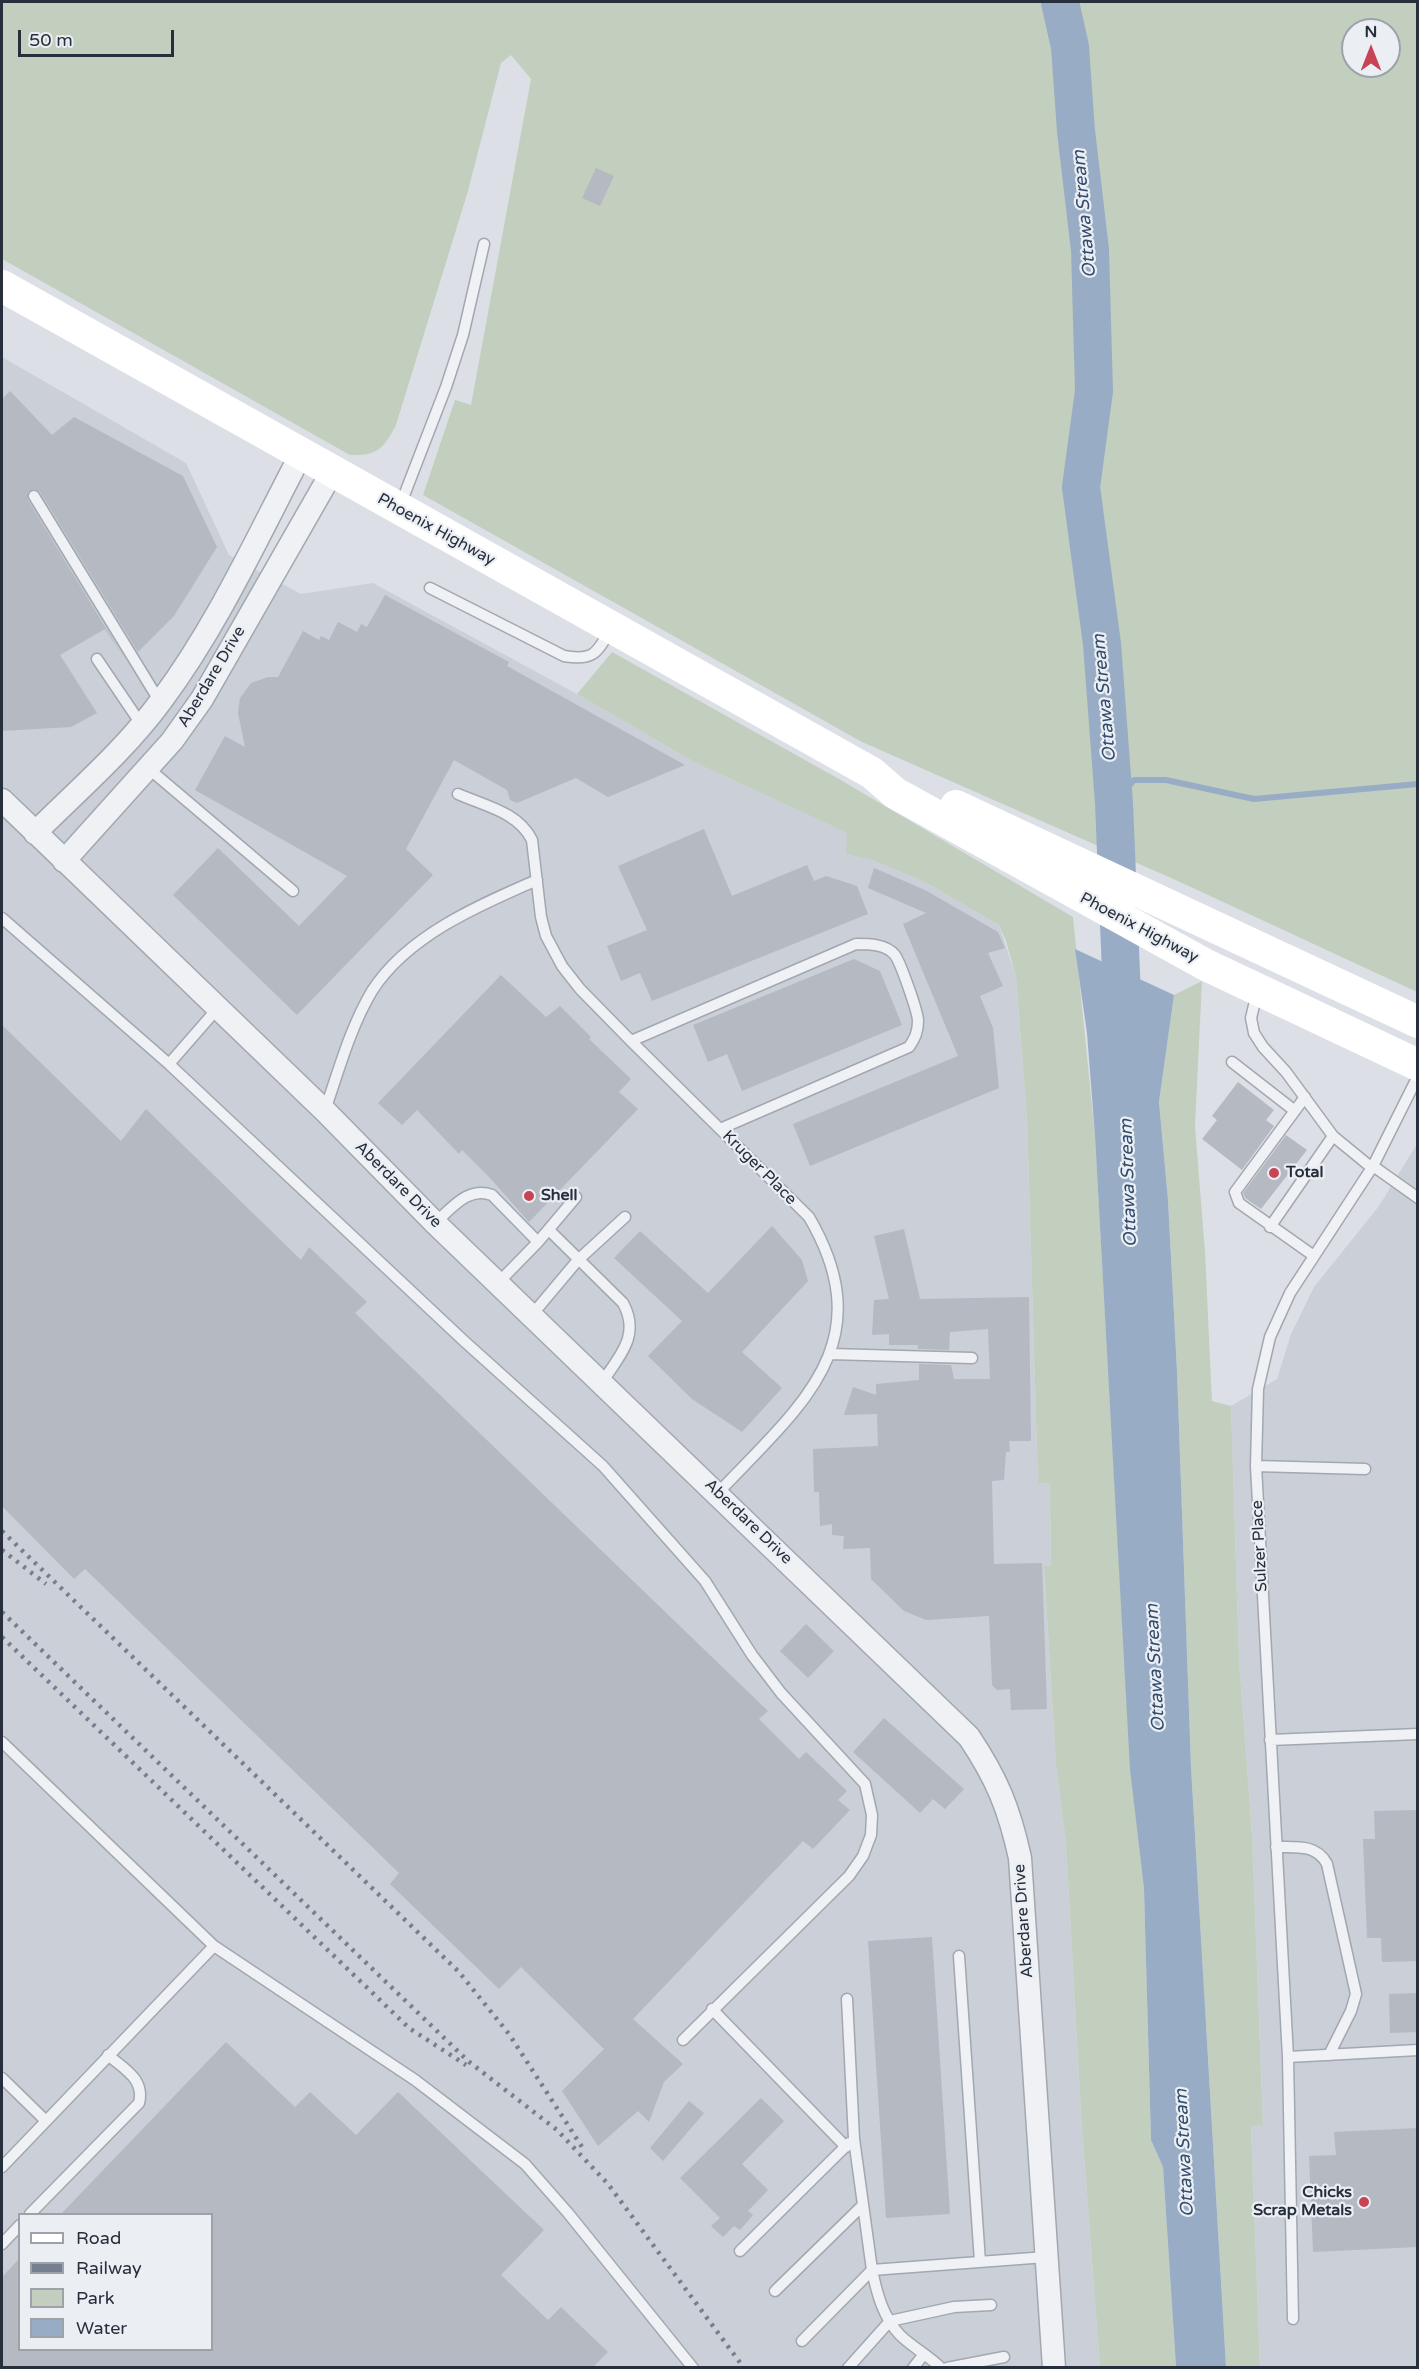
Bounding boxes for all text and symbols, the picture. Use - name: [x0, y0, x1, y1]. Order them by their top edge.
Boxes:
- scale bar: [21, 18, 177, 56]
- north arrow: [1341, 18, 1401, 78]
- text: N: [1365, 22, 1377, 42]
- text: 50 m: [29, 29, 73, 51]
- water label: Ottawa Stream: [1069, 149, 1101, 279]
- street label: Phoenix Highway: [374, 490, 498, 570]
- street label: Aberdare Drive: [174, 623, 250, 731]
- water label: Ottawa Stream: [1089, 633, 1121, 763]
- street label: Phoenix Highway: [1077, 889, 1201, 967]
- water label: Ottawa Stream: [1116, 1119, 1142, 1247]
- street label: Kruger Place: [718, 1127, 800, 1209]
- street label: Aberdare Drive: [351, 1138, 445, 1232]
- place label: Total: [1286, 1163, 1323, 1183]
- marker: Total: [1267, 1166, 1281, 1180]
- place label: Shell: [541, 1186, 577, 1206]
- marker: Shell: [522, 1189, 536, 1203]
- street label: Aberdare Drive: [700, 1475, 796, 1569]
- street label: Sulzer Place: [1248, 1500, 1272, 1592]
- water label: Ottawa Stream: [1142, 1603, 1170, 1733]
- street label: Aberdare Drive: [1010, 1863, 1038, 1979]
- water label: Ottawa Stream: [1171, 2088, 1199, 2218]
- place label: Chicks Scrap Metals: [1253, 2183, 1352, 2221]
- marker: Chicks Scrap Metals: [1357, 2195, 1371, 2209]
- legend: [18, 2213, 213, 2351]
- text: Road: [76, 2227, 121, 2249]
- text: Railway: [76, 2257, 142, 2279]
- text: Park: [76, 2287, 114, 2309]
- text: Water: [76, 2317, 127, 2339]

